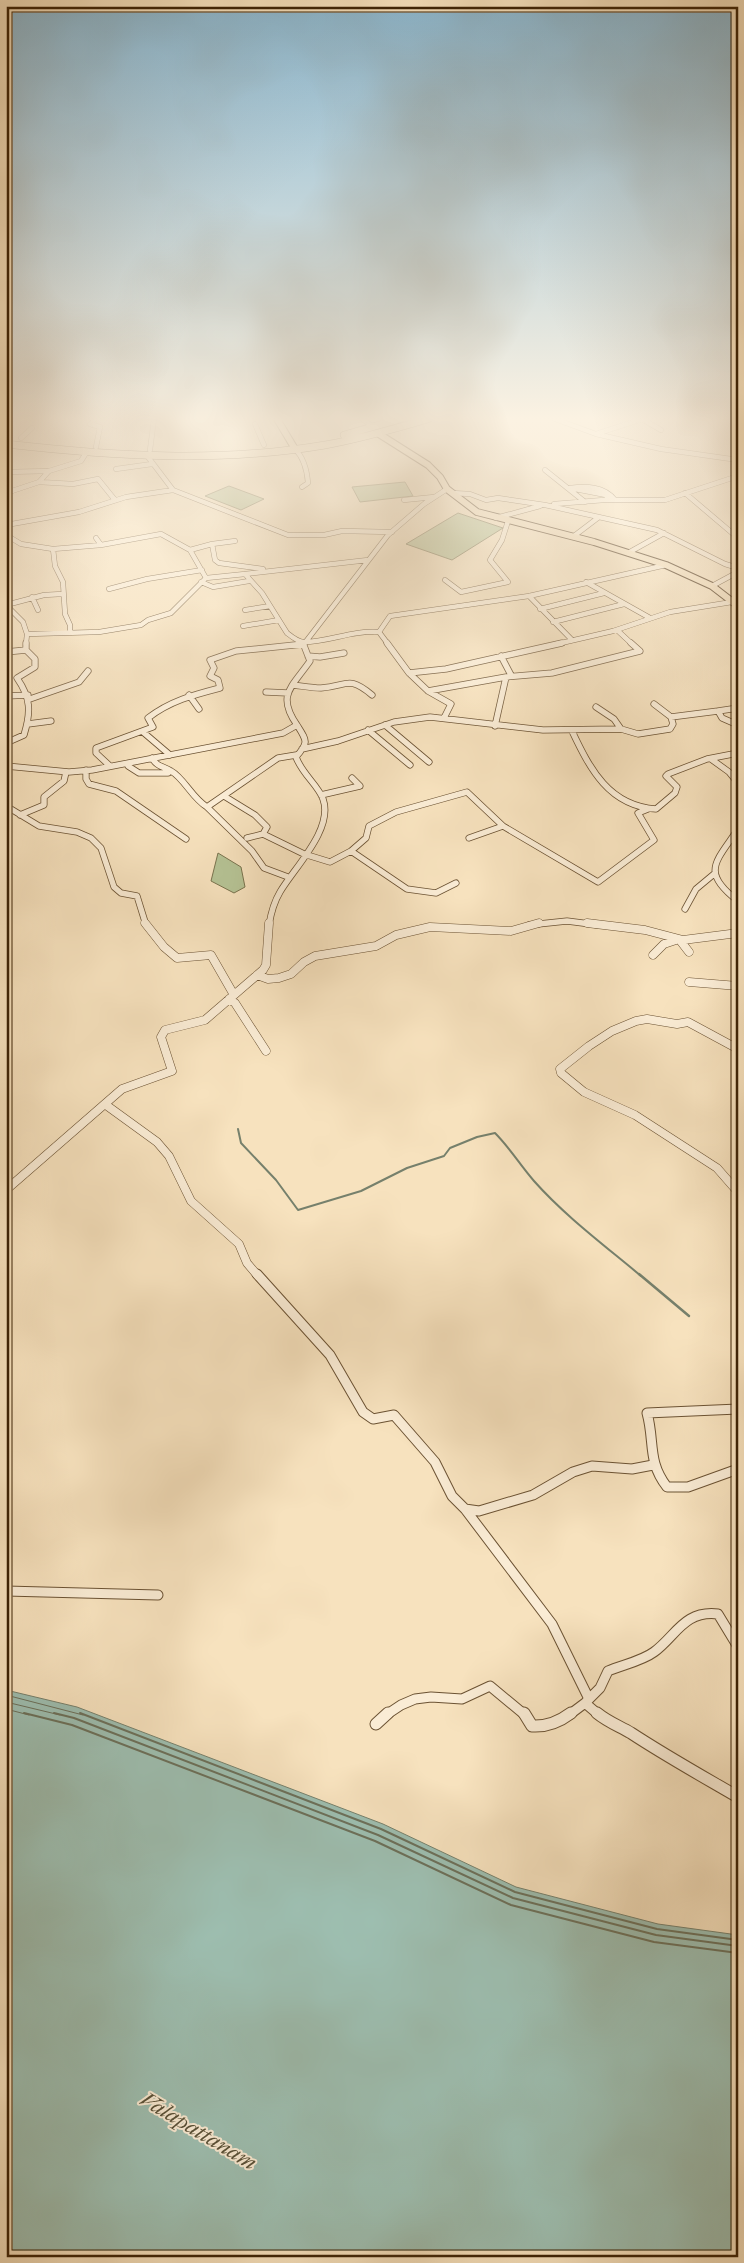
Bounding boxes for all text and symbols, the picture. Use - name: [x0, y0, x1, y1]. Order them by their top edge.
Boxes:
- water label: Valapattanam: [136, 2086, 261, 2176]

